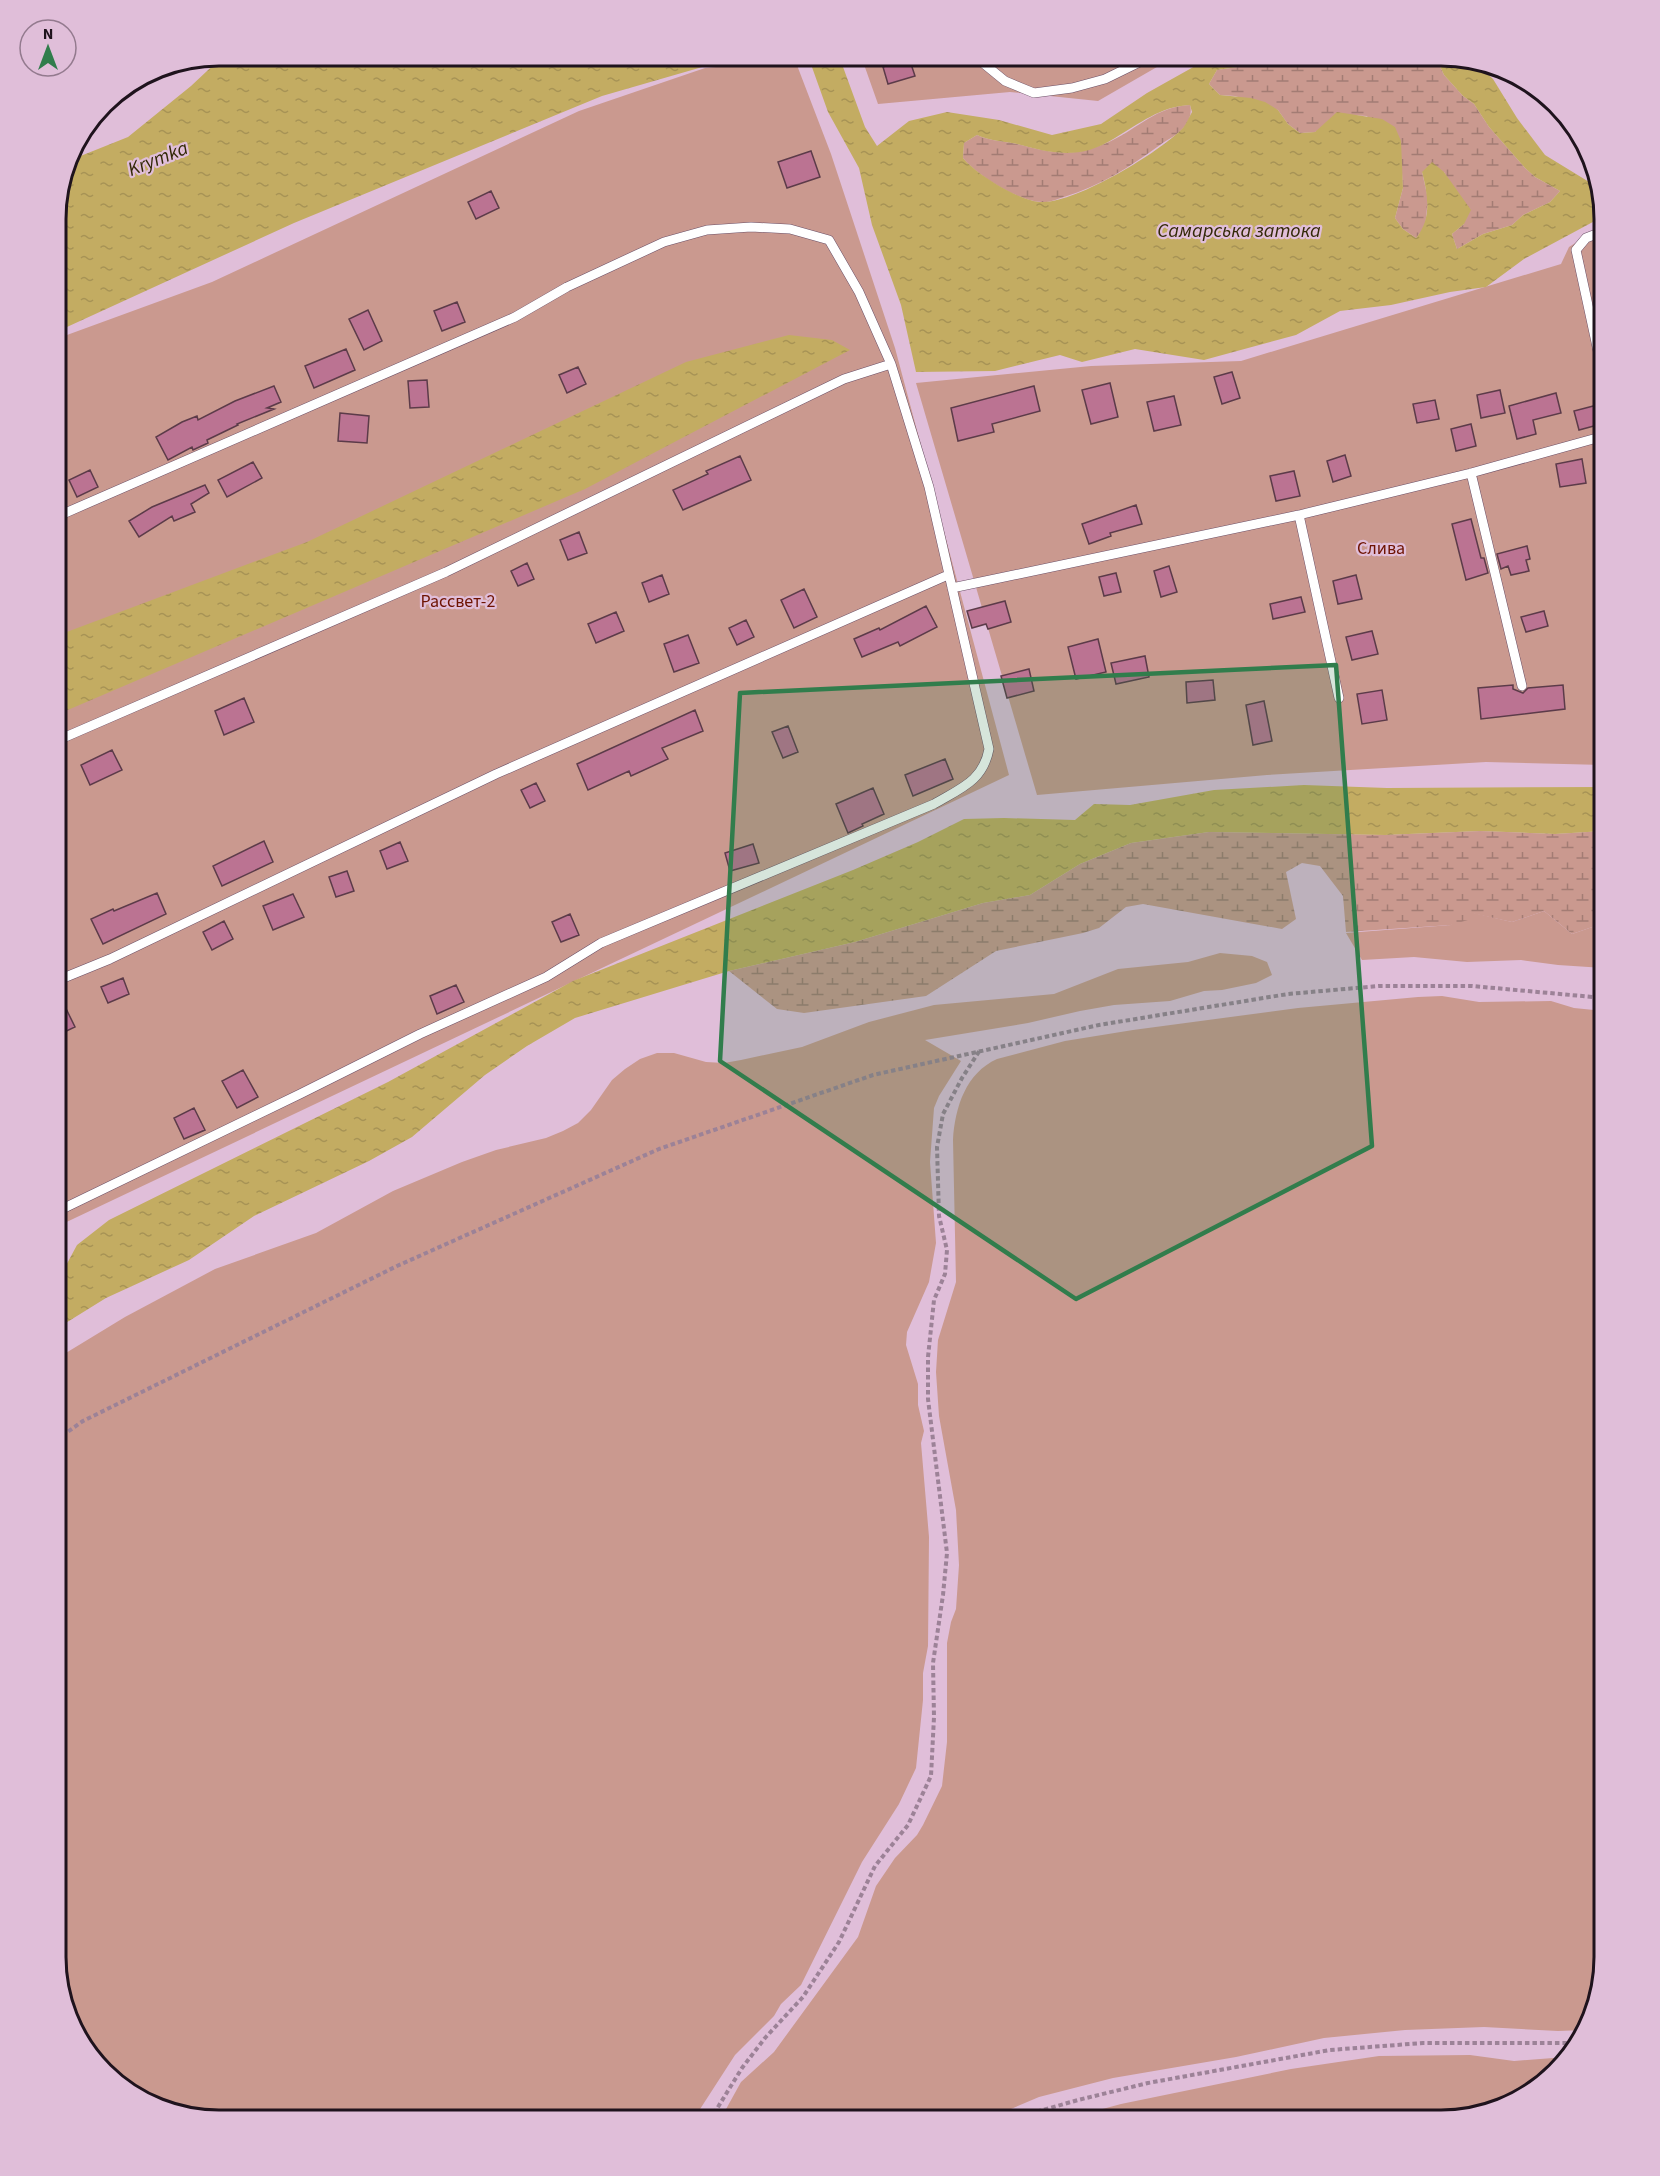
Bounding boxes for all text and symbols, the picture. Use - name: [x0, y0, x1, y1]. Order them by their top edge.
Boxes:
- north arrow: [18, 18, 78, 78]
- text: N: [43, 23, 53, 45]
- water label: Krymka: [124, 134, 193, 184]
- water label: Самарська затока: [1157, 217, 1321, 245]
- park label: Слива: [1357, 536, 1405, 561]
- park label: Рассвет-2: [421, 589, 495, 614]

